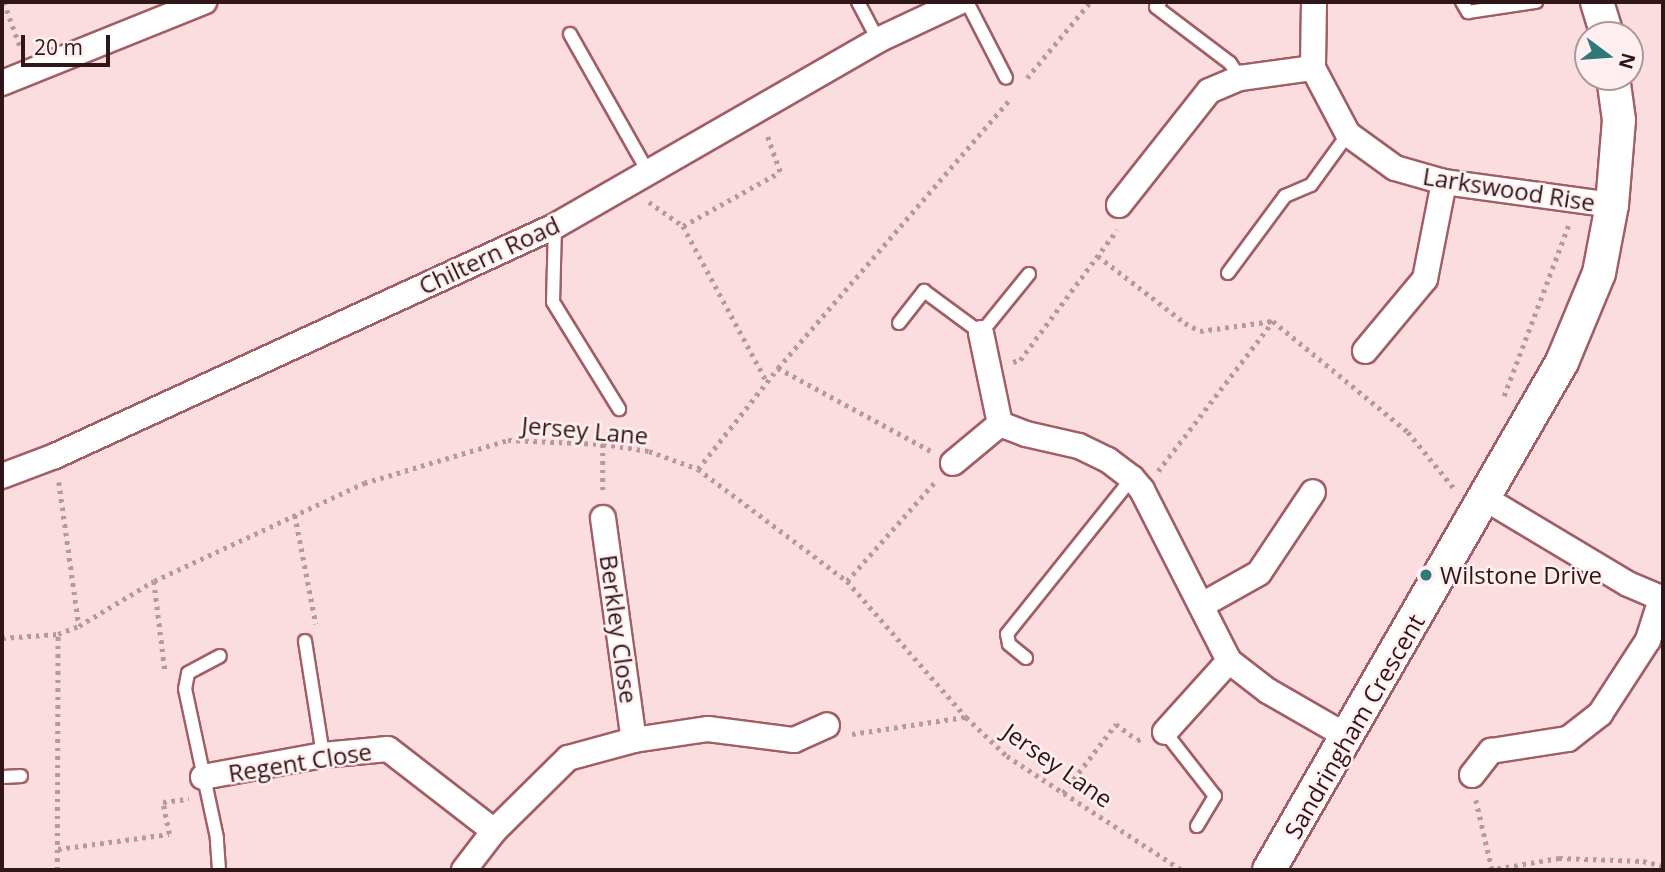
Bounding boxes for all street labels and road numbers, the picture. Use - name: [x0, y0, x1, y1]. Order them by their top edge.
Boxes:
- street label: Larkswood Rise: [1421, 161, 1597, 217]
- street label: Chiltern Road: [414, 210, 564, 300]
- street label: Jersey Lane: [521, 410, 649, 450]
- street label: Berkley Close: [594, 553, 644, 705]
- street label: Sandringham Crescent: [1278, 609, 1430, 843]
- street label: Jersey Lane: [998, 717, 1118, 813]
- street label: Regent Close: [226, 736, 374, 788]

